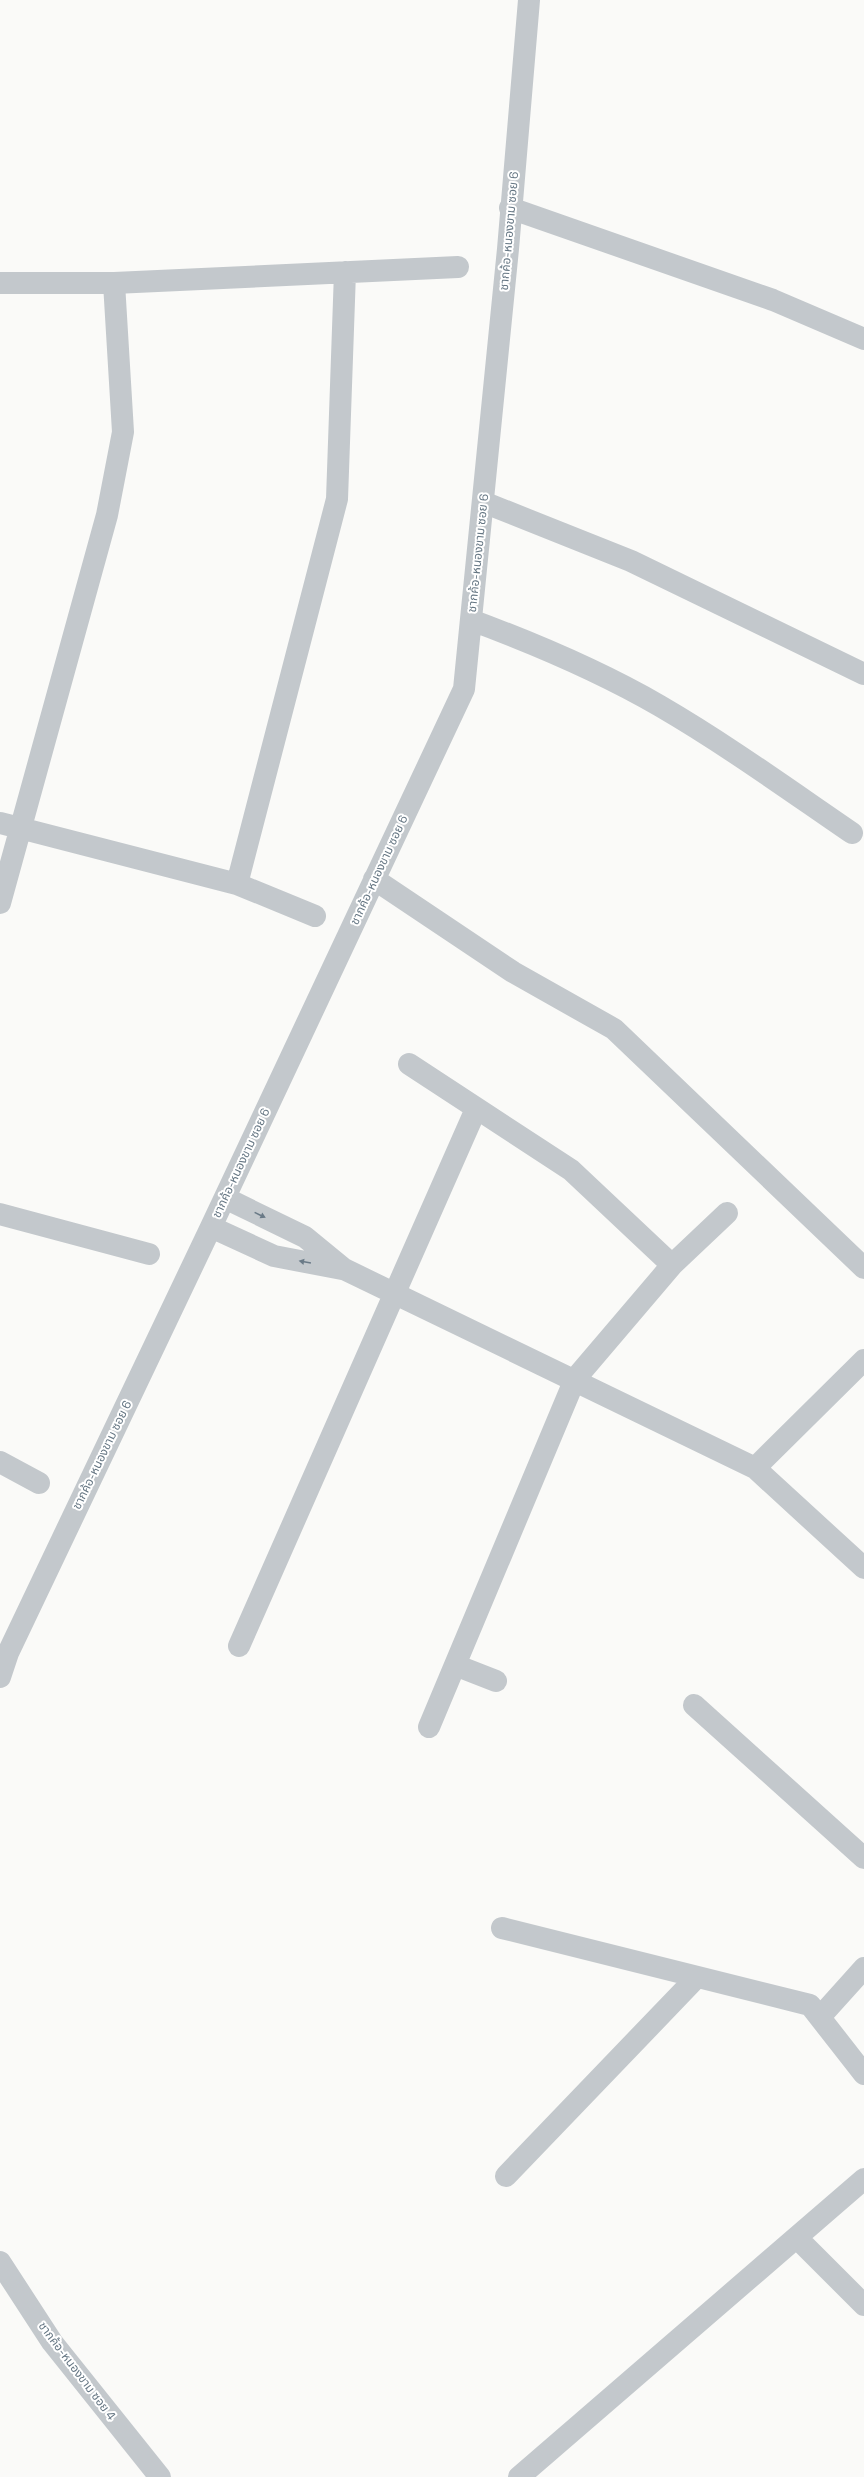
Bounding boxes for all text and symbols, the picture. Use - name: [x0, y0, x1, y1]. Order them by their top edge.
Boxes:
- street label: ชากค้อ-หนองขาม ซอย 6: [496, 171, 522, 291]
- street label: ชากค้อ-หนองขาม ซอย 6: [464, 493, 492, 613]
- street label: ชากค้อ-หนองขาม ซอย 6: [347, 813, 411, 927]
- street label: ชากค้อ-หนองขาม ซอย 6: [209, 1106, 273, 1220]
- one-way arrow: [254, 1212, 266, 1218]
- one-way arrow: [299, 1258, 311, 1264]
- street label: ชากค้อ-หนองขาม ซอย 6: [69, 1398, 135, 1512]
- street label: ชากค้อ-หนองขาม ซอย 4: [35, 2319, 120, 2424]

